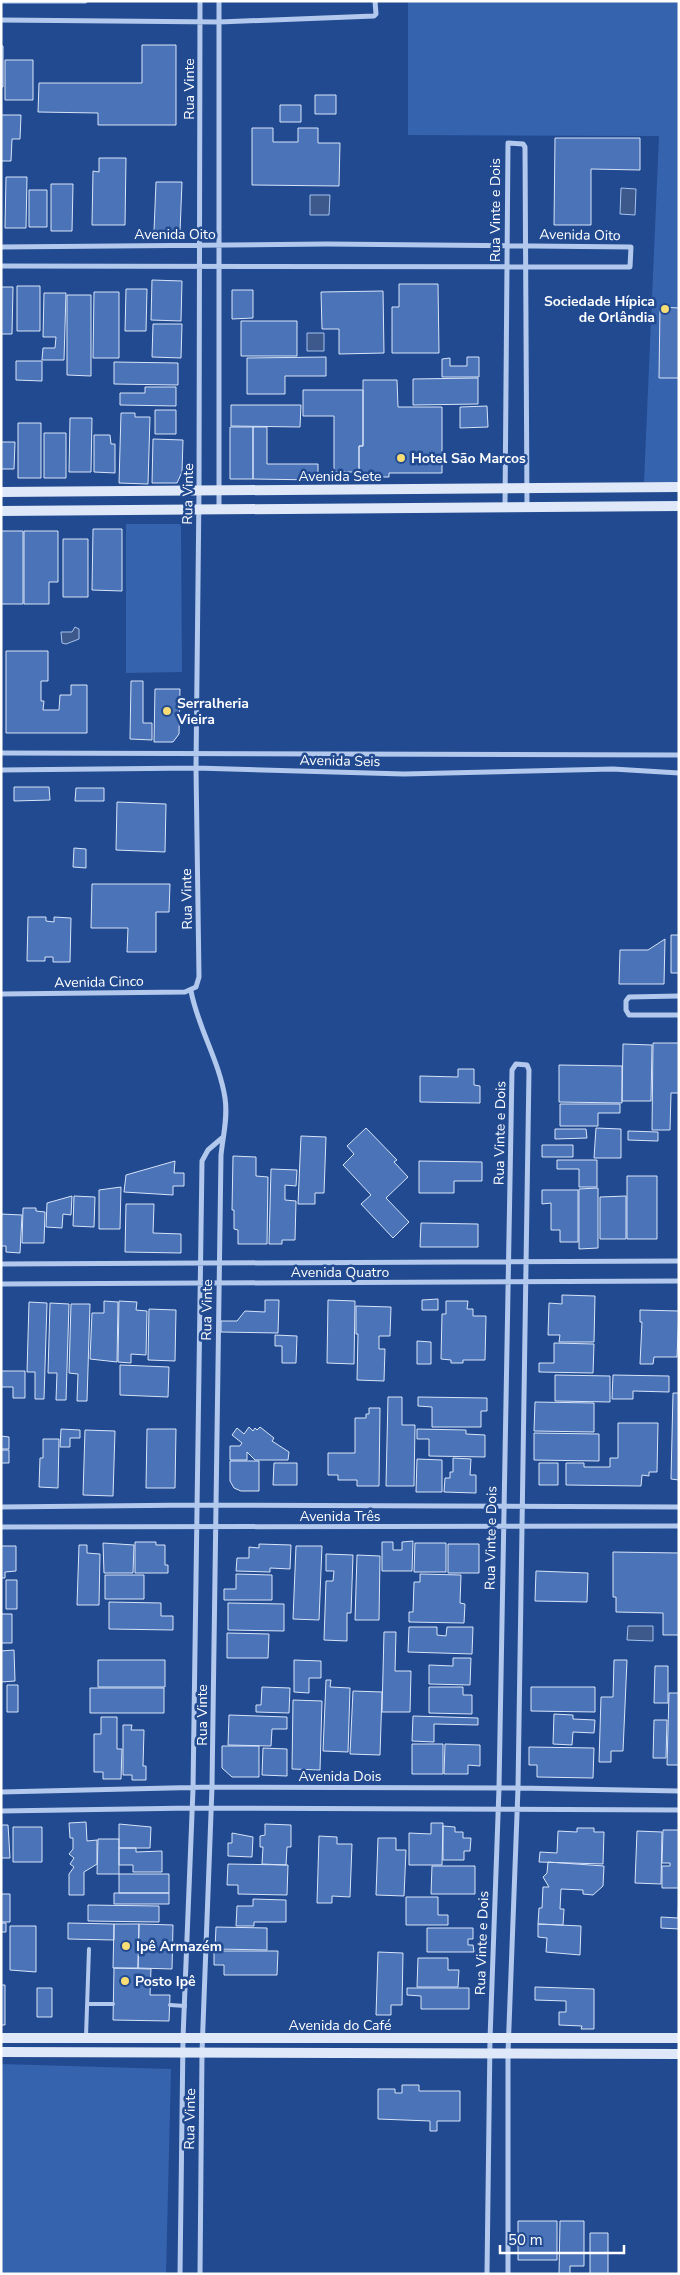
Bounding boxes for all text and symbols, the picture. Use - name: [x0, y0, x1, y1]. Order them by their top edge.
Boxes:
- street label: Rua Vinte: [180, 58, 199, 120]
- street label: Rua Vinte e Dois: [486, 158, 505, 262]
- street label: Avenida Oito: [134, 225, 216, 244]
- street label: Avenida Oito: [539, 225, 621, 245]
- place label: Sociedade Hípica de Orlândia: [544, 292, 655, 327]
- marker: Sociedade Hípica de Orlândia: [659, 303, 671, 315]
- place label: Hotel São Marcos: [411, 449, 526, 468]
- marker: Hotel São Marcos: [395, 452, 407, 464]
- street label: Rua Vinte: [178, 463, 198, 525]
- street label: Avenida Sete: [298, 467, 382, 486]
- place label: Serralheria Vieira: [176, 694, 249, 729]
- marker: Serralheria Vieira: [161, 705, 173, 717]
- street label: Avenida Seis: [299, 751, 381, 771]
- street label: Rua Vinte: [177, 868, 197, 930]
- street label: Avenida Cinco: [54, 972, 144, 992]
- street label: Rua Vinte e Dois: [490, 1081, 510, 1185]
- street label: Avenida Quatro: [291, 1263, 389, 1282]
- street label: Rua Vinte: [197, 1279, 217, 1341]
- street label: Rua Vinte e Dois: [481, 1486, 501, 1590]
- street label: Avenida Três: [299, 1507, 381, 1526]
- street label: Rua Vinte: [193, 1684, 212, 1746]
- street label: Avenida Dois: [299, 1767, 382, 1786]
- street label: Rua Vinte e Dois: [471, 1890, 493, 1995]
- place label: Ipê Armazém: [136, 1937, 222, 1956]
- marker: Ipê Armazém: [120, 1940, 132, 1952]
- place label: Posto Ipê: [135, 1972, 196, 1991]
- marker: Posto Ipê: [119, 1975, 131, 1987]
- street label: Avenida do Café: [289, 2016, 391, 2035]
- street label: Rua Vinte: [180, 2088, 200, 2150]
- scale bar: [500, 2222, 624, 2254]
- text: 50 m: [508, 2230, 543, 2250]

